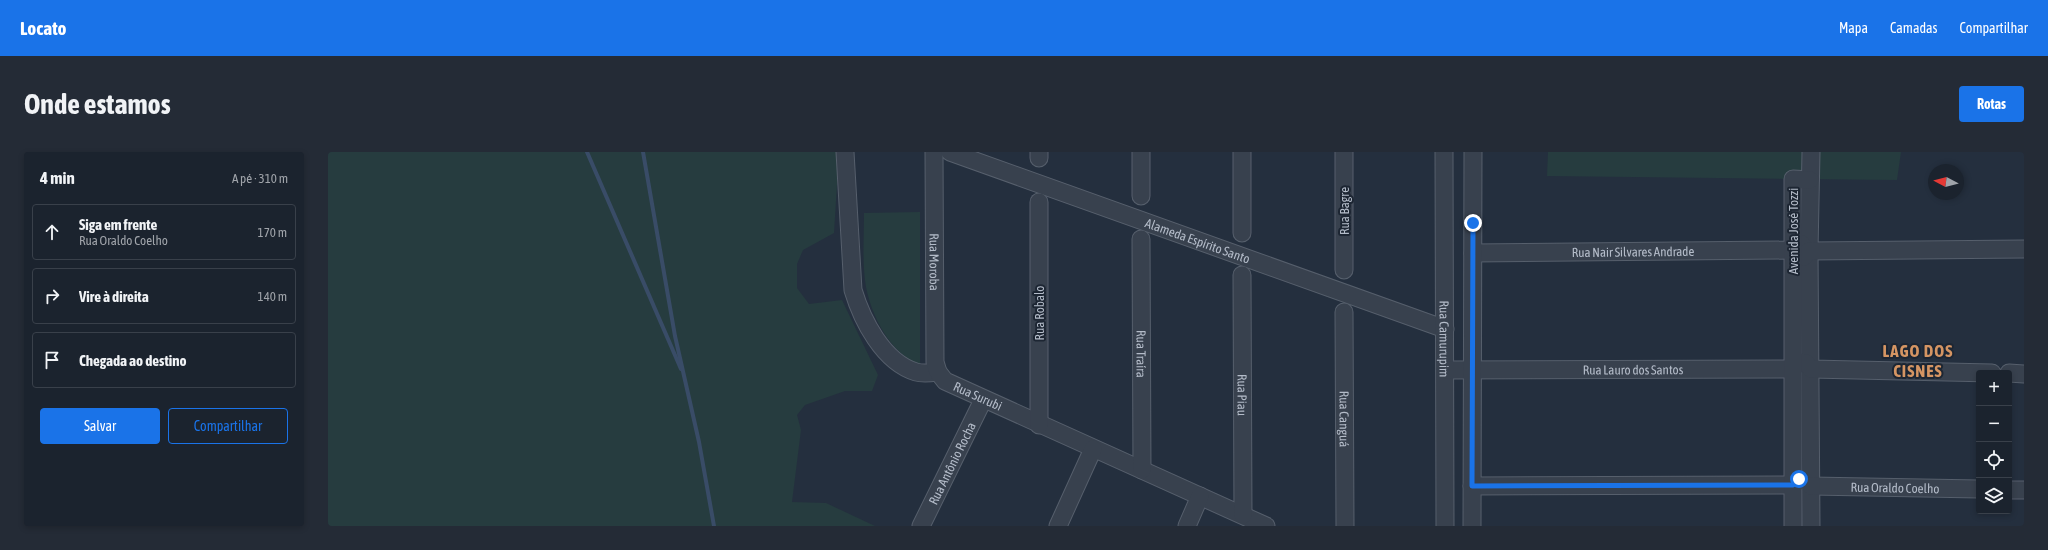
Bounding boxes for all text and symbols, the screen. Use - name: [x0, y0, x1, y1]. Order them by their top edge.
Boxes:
- text: Locato: [20, 17, 66, 39]
- text: Mapa: [1839, 20, 1868, 36]
- text: Camadas: [1890, 20, 1938, 36]
- text: Compartilhar: [1960, 20, 2028, 36]
- button: Rotas: [1959, 86, 2024, 122]
- text: Onde estamos: [24, 88, 171, 120]
- north arrow: [1928, 164, 1964, 200]
- text: 4 min: [40, 168, 75, 188]
- text: A pé · 310 m: [232, 171, 288, 186]
- street label: Rua Bagre: [1337, 187, 1352, 235]
- street label: Avenida José Tozzi: [1786, 188, 1801, 274]
- route end: [1464, 214, 1482, 232]
- street label: Alameda Espírito Santo: [1143, 215, 1252, 267]
- text: Siga em frente: [79, 216, 157, 233]
- icon: ahead: [41, 221, 63, 243]
- text: 170 m: [258, 225, 287, 240]
- text: Rua Oraldo Coelho: [79, 233, 168, 248]
- street label: Rua Moroba: [926, 233, 942, 291]
- street label: Rua Nair Silvares Andrade: [1572, 244, 1695, 260]
- icon: right: [41, 285, 63, 307]
- street label: Rua Robalo: [1032, 286, 1047, 340]
- text: Vire à direita: [79, 288, 149, 305]
- text: 140 m: [258, 289, 287, 304]
- street label: Rua Camurupim: [1436, 301, 1452, 377]
- street label: Rua Traíra: [1133, 330, 1149, 378]
- district label: LAGO DOS CISNES: [1883, 341, 1953, 381]
- icon: arrive: [41, 349, 63, 371]
- text: Chegada ao destino: [79, 352, 187, 369]
- street label: Rua Lauro dos Santos: [1583, 362, 1684, 378]
- map controls: [1976, 370, 2012, 514]
- button: +: [1976, 370, 2012, 406]
- street label: Rua Piau: [1234, 374, 1250, 416]
- street label: Rua Surubi: [951, 379, 1004, 414]
- street label: Rua Canguá: [1336, 391, 1352, 447]
- button: −: [1976, 406, 2012, 442]
- button: Salvar: [40, 408, 160, 444]
- button: Compartilhar: [168, 408, 288, 444]
- street label: Rua Antônio Rocha: [926, 420, 979, 507]
- button: locate: [1976, 442, 2012, 478]
- route start: [1790, 470, 1808, 488]
- button: layers: [1976, 478, 2012, 514]
- street label: Rua Oraldo Coelho: [1850, 480, 1940, 496]

